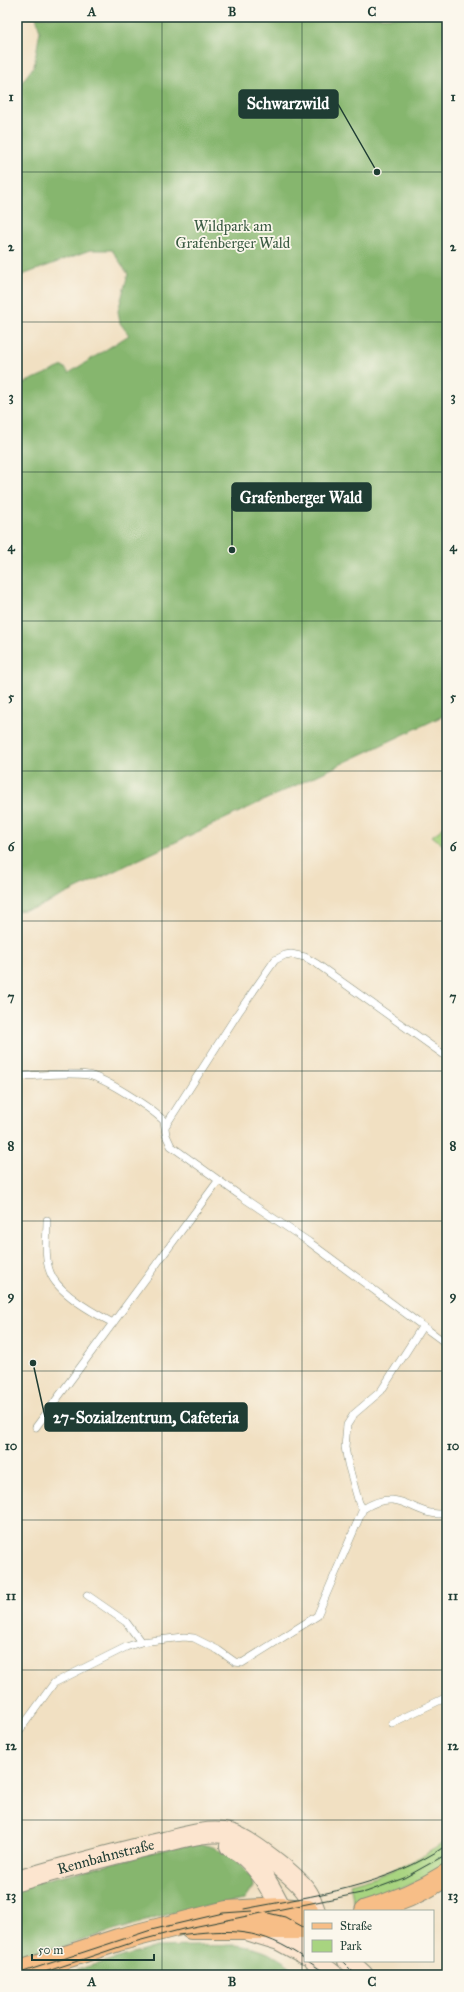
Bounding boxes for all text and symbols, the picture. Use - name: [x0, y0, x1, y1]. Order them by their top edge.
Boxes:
- text: A: [87, 4, 97, 20]
- text: B: [228, 4, 237, 20]
- text: C: [368, 4, 377, 20]
- text: 1: [8, 89, 14, 105]
- text: 1: [450, 89, 456, 105]
- callout: Schwarzwild: [239, 90, 338, 118]
- text: Schwarzwild: [247, 94, 330, 113]
- park label: Wildpark am Grafenberger Wald: [176, 217, 291, 252]
- text: 2: [8, 239, 15, 255]
- text: 2: [450, 239, 457, 255]
- text: 3: [8, 389, 14, 405]
- text: 3: [450, 389, 456, 405]
- callout: Grafenberger Wald: [232, 483, 371, 511]
- text: Grafenberger Wald: [240, 488, 363, 508]
- text: 4: [7, 539, 15, 555]
- text: 4: [449, 539, 457, 555]
- text: 5: [8, 689, 15, 705]
- text: 5: [450, 689, 457, 705]
- text: 6: [8, 839, 16, 855]
- text: 6: [450, 839, 458, 855]
- text: 7: [8, 989, 15, 1005]
- text: 7: [450, 989, 457, 1005]
- text: 8: [8, 1138, 15, 1154]
- text: 8: [450, 1138, 457, 1154]
- text: 9: [8, 1288, 15, 1304]
- text: 9: [450, 1288, 457, 1304]
- callout: 27-Sozialzentrum, Cafeteria: [45, 1403, 247, 1431]
- text: 27-Sozialzentrum, Cafeteria: [53, 1408, 240, 1427]
- text: 10: [5, 1438, 18, 1454]
- text: 10: [447, 1438, 460, 1454]
- text: 11: [6, 1588, 16, 1604]
- text: 11: [448, 1588, 458, 1604]
- text: 12: [5, 1738, 17, 1754]
- text: 12: [447, 1738, 459, 1754]
- street label: Rennbahnstraße: [55, 1835, 156, 1878]
- text: 13: [6, 1888, 16, 1904]
- text: 13: [448, 1888, 458, 1904]
- legend: [304, 1910, 434, 1962]
- text: Straße: [340, 1919, 372, 1933]
- scale bar: [32, 1936, 154, 1962]
- text: Park: [340, 1939, 362, 1953]
- text: 50 m: [38, 1943, 63, 1957]
- text: A: [87, 1974, 97, 1990]
- text: B: [228, 1974, 237, 1990]
- text: C: [368, 1974, 377, 1990]

